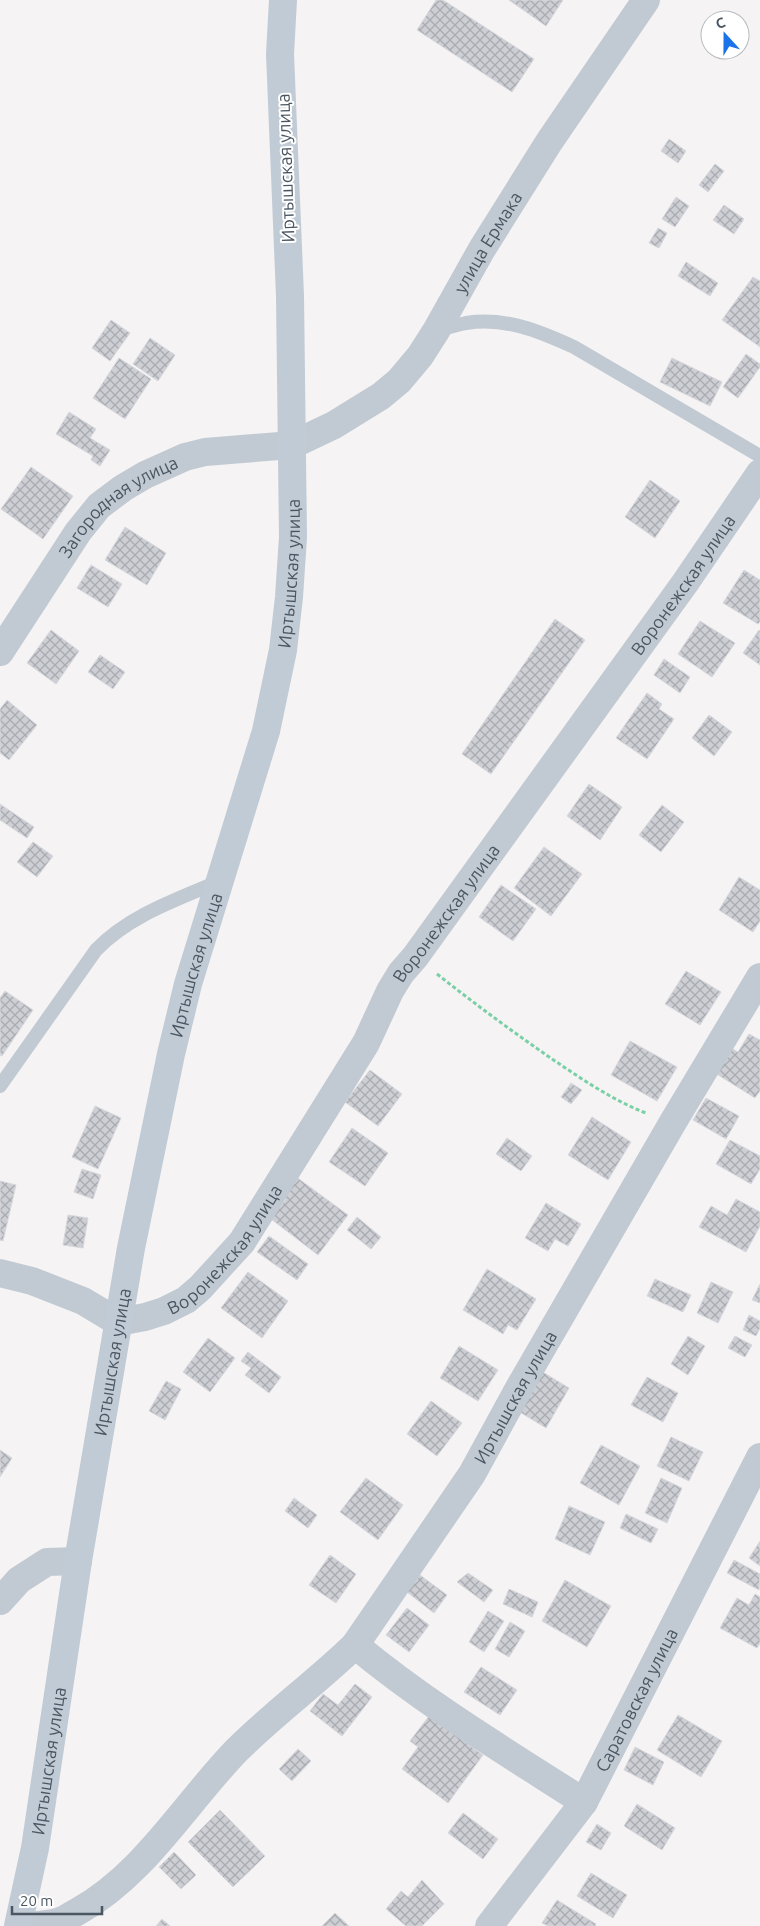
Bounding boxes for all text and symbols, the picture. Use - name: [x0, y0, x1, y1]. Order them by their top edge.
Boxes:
- north arrow: [700, 10, 750, 60]
- text: С: [713, 14, 727, 32]
- street label: Иртышская улица: [272, 93, 298, 243]
- street label: улица Ермака: [449, 188, 526, 297]
- street label: Загородная улица: [54, 452, 181, 561]
- street label: Иртышская улица: [273, 499, 303, 649]
- street label: Воронежская улица: [627, 511, 739, 659]
- street label: Воронежская улица: [388, 840, 503, 985]
- street label: Иртышская улица: [165, 890, 226, 1039]
- street label: Воронежская улица: [164, 1181, 285, 1318]
- street label: Иртышская улица: [89, 1287, 134, 1437]
- street label: Иртышская улица: [470, 1327, 560, 1467]
- street label: Саратовская улица: [591, 1625, 681, 1775]
- street label: Иртышская улица: [27, 1685, 69, 1836]
- scale bar: [12, 1884, 102, 1916]
- text: 20 m: [20, 1892, 53, 1909]

